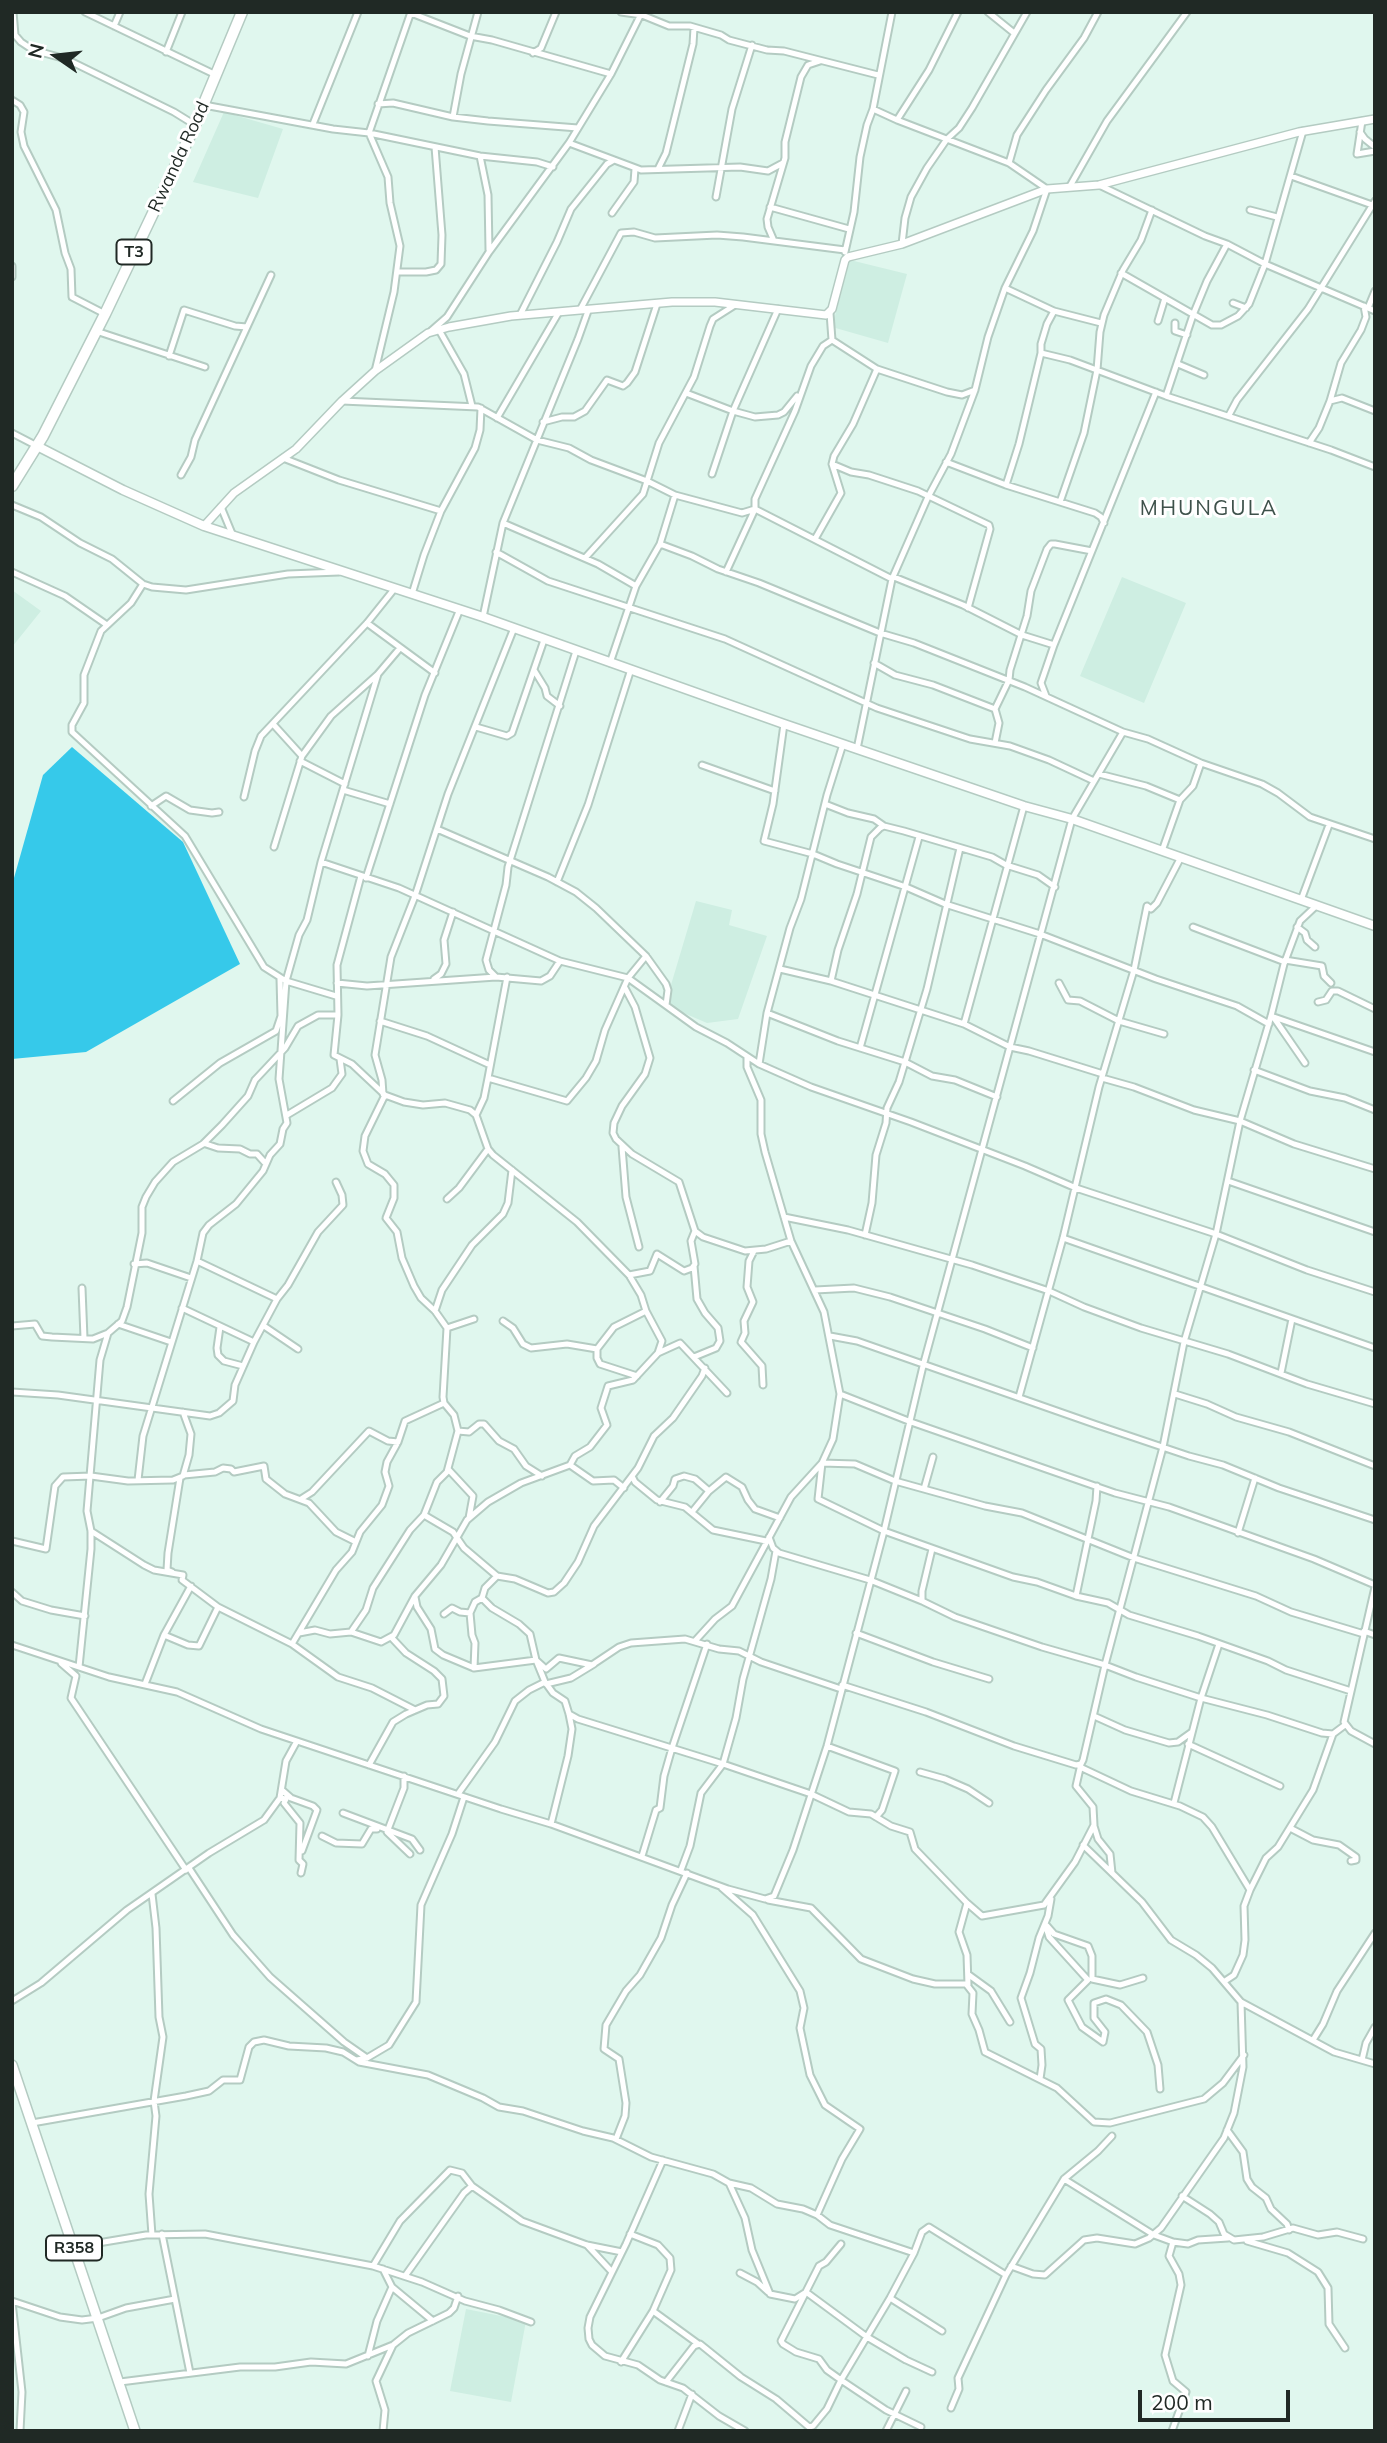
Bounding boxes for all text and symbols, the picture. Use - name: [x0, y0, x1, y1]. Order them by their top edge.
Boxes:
- north arrow: [21, 21, 91, 91]
- text: N: [22, 41, 49, 61]
- street label: Rwanda Road: [144, 98, 214, 216]
- road number: T3: [116, 240, 152, 264]
- district label: MHUNGULA: [1141, 496, 1277, 522]
- road number: R358: [46, 2236, 102, 2260]
- scale bar: [1142, 2376, 1294, 2420]
- text: 200 m: [1151, 2389, 1213, 2415]

